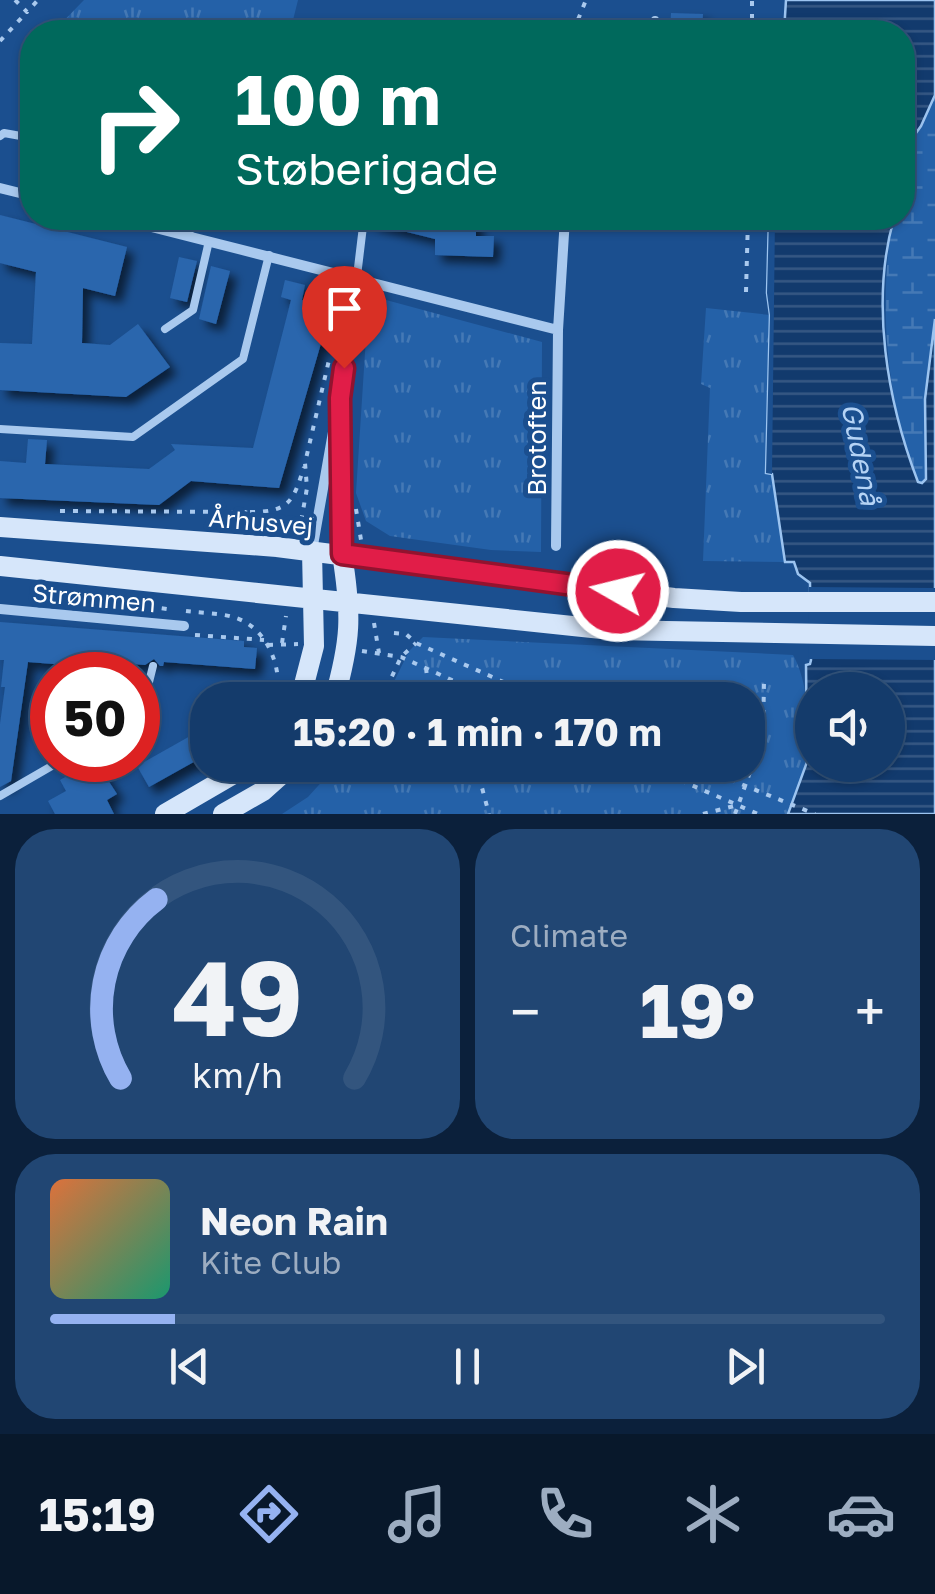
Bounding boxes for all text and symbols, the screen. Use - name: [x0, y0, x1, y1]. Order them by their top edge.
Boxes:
- text: 100 m: [235, 56, 441, 140]
- icon: right: [70, 60, 200, 190]
- text: Støberigade: [235, 141, 498, 195]
- pin: [302, 266, 387, 369]
- icon: arrive: [317, 281, 372, 336]
- street label: Brotoften: [521, 380, 552, 496]
- water label: Gudenå: [835, 400, 888, 509]
- street label: Århusvej: [207, 501, 315, 542]
- position arrow: [566, 539, 670, 643]
- street label: Strømmen: [31, 577, 157, 618]
- speed limit sign: 50: [30, 652, 160, 782]
- map controls: [795, 672, 905, 782]
- button: sound: [795, 672, 905, 782]
- text: 15:20 · 1 min · 170 m: [293, 709, 662, 754]
- text: Climate: [510, 916, 628, 954]
- text: 49: [172, 934, 303, 1059]
- text: 19°: [640, 964, 755, 1055]
- text: −: [510, 978, 540, 1044]
- text: +: [855, 978, 885, 1044]
- text: km/h: [192, 1053, 283, 1096]
- text: Neon Rain: [200, 1198, 388, 1243]
- text: Kite Club: [200, 1243, 341, 1281]
- icon: previous: [162, 1339, 217, 1394]
- icon: pause: [440, 1339, 495, 1394]
- icon: next: [718, 1339, 773, 1394]
- icon: directions: [234, 1479, 304, 1549]
- icon: music: [382, 1479, 452, 1549]
- icon: phone: [530, 1479, 600, 1549]
- icon: climate: [678, 1479, 748, 1549]
- icon: car: [826, 1479, 896, 1549]
- text: 15:19: [39, 1487, 156, 1541]

